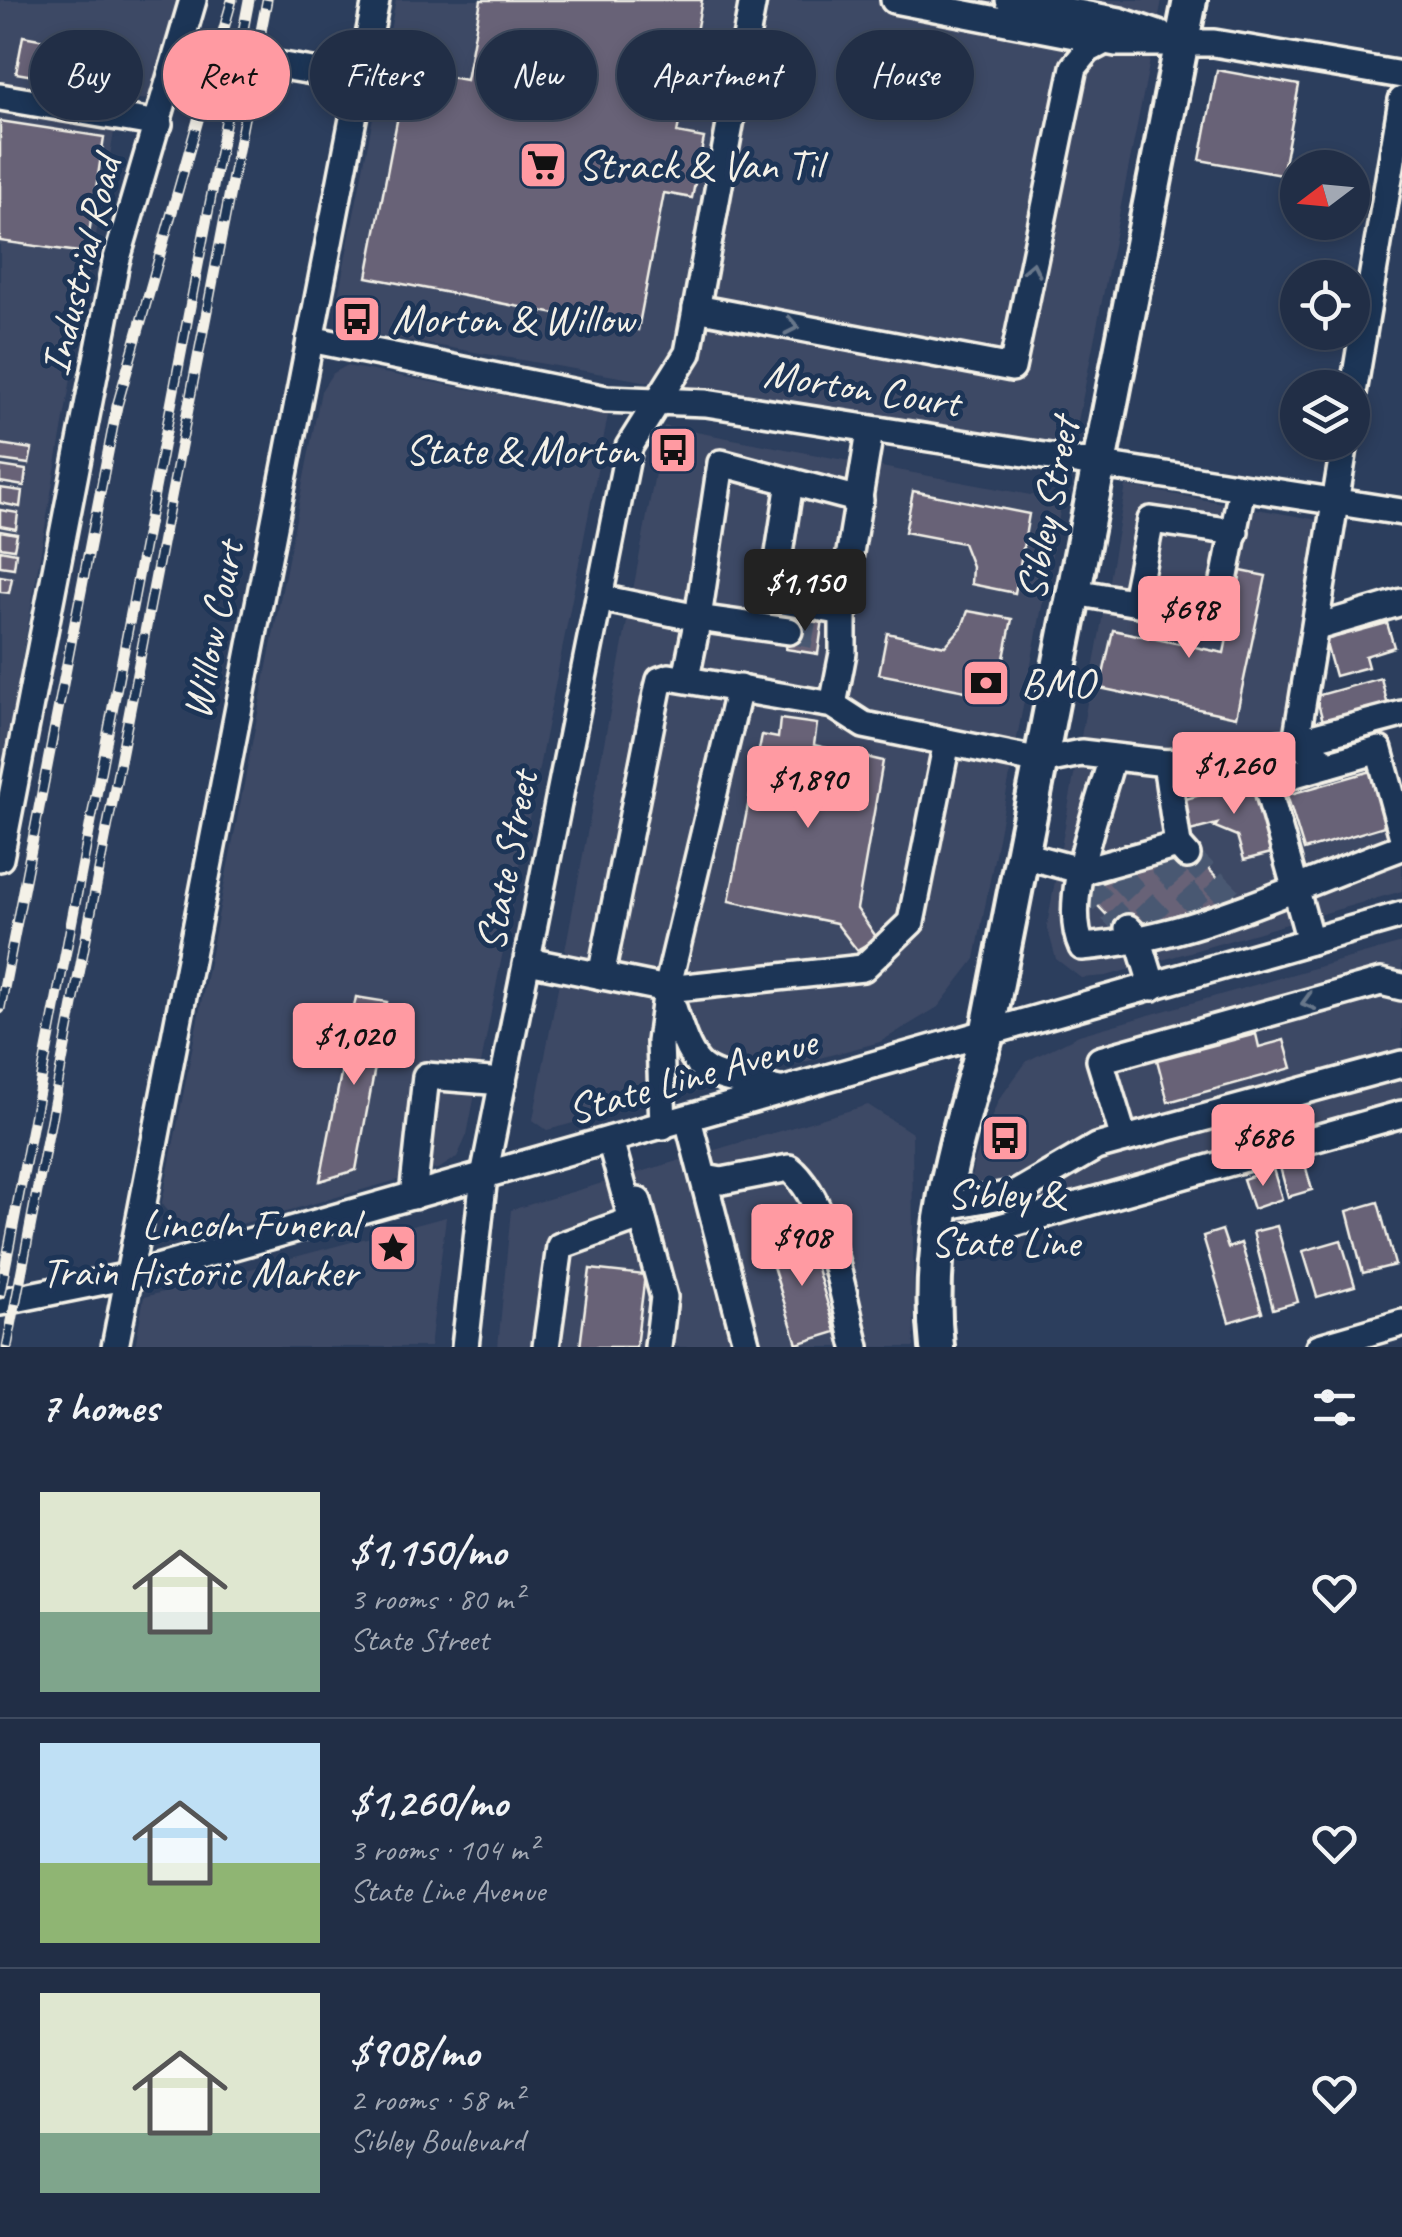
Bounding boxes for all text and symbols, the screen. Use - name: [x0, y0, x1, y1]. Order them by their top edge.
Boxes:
- chip: Buy: [30, 30, 143, 120]
- chip: Rent: [163, 30, 290, 120]
- chip: Filters: [310, 30, 456, 120]
- chip: New: [476, 30, 597, 120]
- chip: Apartment: [617, 30, 816, 120]
- chip: House: [836, 30, 974, 120]
- supermarket icon: Strack & Van Til: [517, 139, 569, 191]
- place label: Strack & Van Til: [578, 139, 829, 192]
- street label: Industrial Road: [28, 145, 135, 381]
- north arrow: [1280, 150, 1370, 240]
- map controls: [1280, 150, 1370, 460]
- button: locate: [1280, 260, 1370, 350]
- one-way arrow: [1021, 261, 1042, 278]
- bus stop icon: Morton & Willow: [331, 293, 383, 345]
- place label: Morton & Willow: [392, 293, 637, 346]
- one-way arrow: [783, 315, 800, 336]
- street label: Morton Court: [760, 346, 968, 430]
- button: layers: [1280, 370, 1370, 460]
- street label: Sibley Street: [1004, 409, 1093, 604]
- place label: State & Morton: [405, 424, 640, 477]
- bus stop icon: State & Morton: [647, 424, 699, 476]
- street label: Willow Court: [170, 533, 257, 723]
- pin: $1,150: [724, 549, 886, 634]
- text: $1,150: [766, 561, 844, 602]
- pin: $698: [1130, 576, 1248, 661]
- text: $698: [1160, 588, 1218, 629]
- bank icon: BMO: [960, 657, 1012, 709]
- place label: BMO: [1021, 657, 1098, 710]
- pin: $1,260: [1153, 732, 1315, 817]
- text: $1,260: [1194, 744, 1274, 785]
- pin: $1,890: [727, 746, 889, 831]
- text: $1,890: [769, 758, 847, 799]
- street label: State Street: [464, 763, 551, 955]
- one-way arrow: [1300, 990, 1317, 1011]
- pin: $1,020: [273, 1003, 435, 1088]
- street label: State Line Avenue: [562, 1014, 826, 1137]
- text: $1,020: [315, 1015, 393, 1056]
- pin: $686: [1204, 1104, 1322, 1189]
- bus stop icon: Sibley & State Line: [979, 1112, 1031, 1164]
- text: $686: [1234, 1116, 1292, 1157]
- place label: Sibley & State Line: [930, 1168, 1083, 1269]
- place label: Lincoln Funeral Train Historic Marker: [42, 1198, 365, 1299]
- pin: $908: [743, 1204, 861, 1289]
- text: $908: [773, 1216, 831, 1257]
- place icon: Lincoln Funeral Train Historic Marker: [367, 1222, 419, 1274]
- icon: filters: [1307, 1380, 1362, 1435]
- text: 7 homes: [40, 1381, 158, 1434]
- text: $1,150/mo: [350, 1525, 506, 1578]
- icon: home: [120, 1532, 240, 1652]
- icon: heart: [1307, 1565, 1362, 1620]
- text: 3 rooms · 80 m²: [350, 1578, 523, 1619]
- text: State Street: [350, 1619, 489, 1660]
- text: $1,260/mo: [350, 1776, 508, 1829]
- icon: home: [120, 1783, 240, 1903]
- icon: heart: [1307, 1816, 1362, 1871]
- text: 3 rooms · 104 m²: [350, 1829, 537, 1870]
- text: State Line Avenue: [350, 1870, 545, 1911]
- text: $908/mo: [350, 2026, 479, 2079]
- icon: home: [120, 2033, 240, 2153]
- icon: heart: [1307, 2066, 1362, 2121]
- text: 2 rooms · 58 m²: [350, 2079, 523, 2120]
- text: Sibley Boulevard: [350, 2120, 524, 2161]

